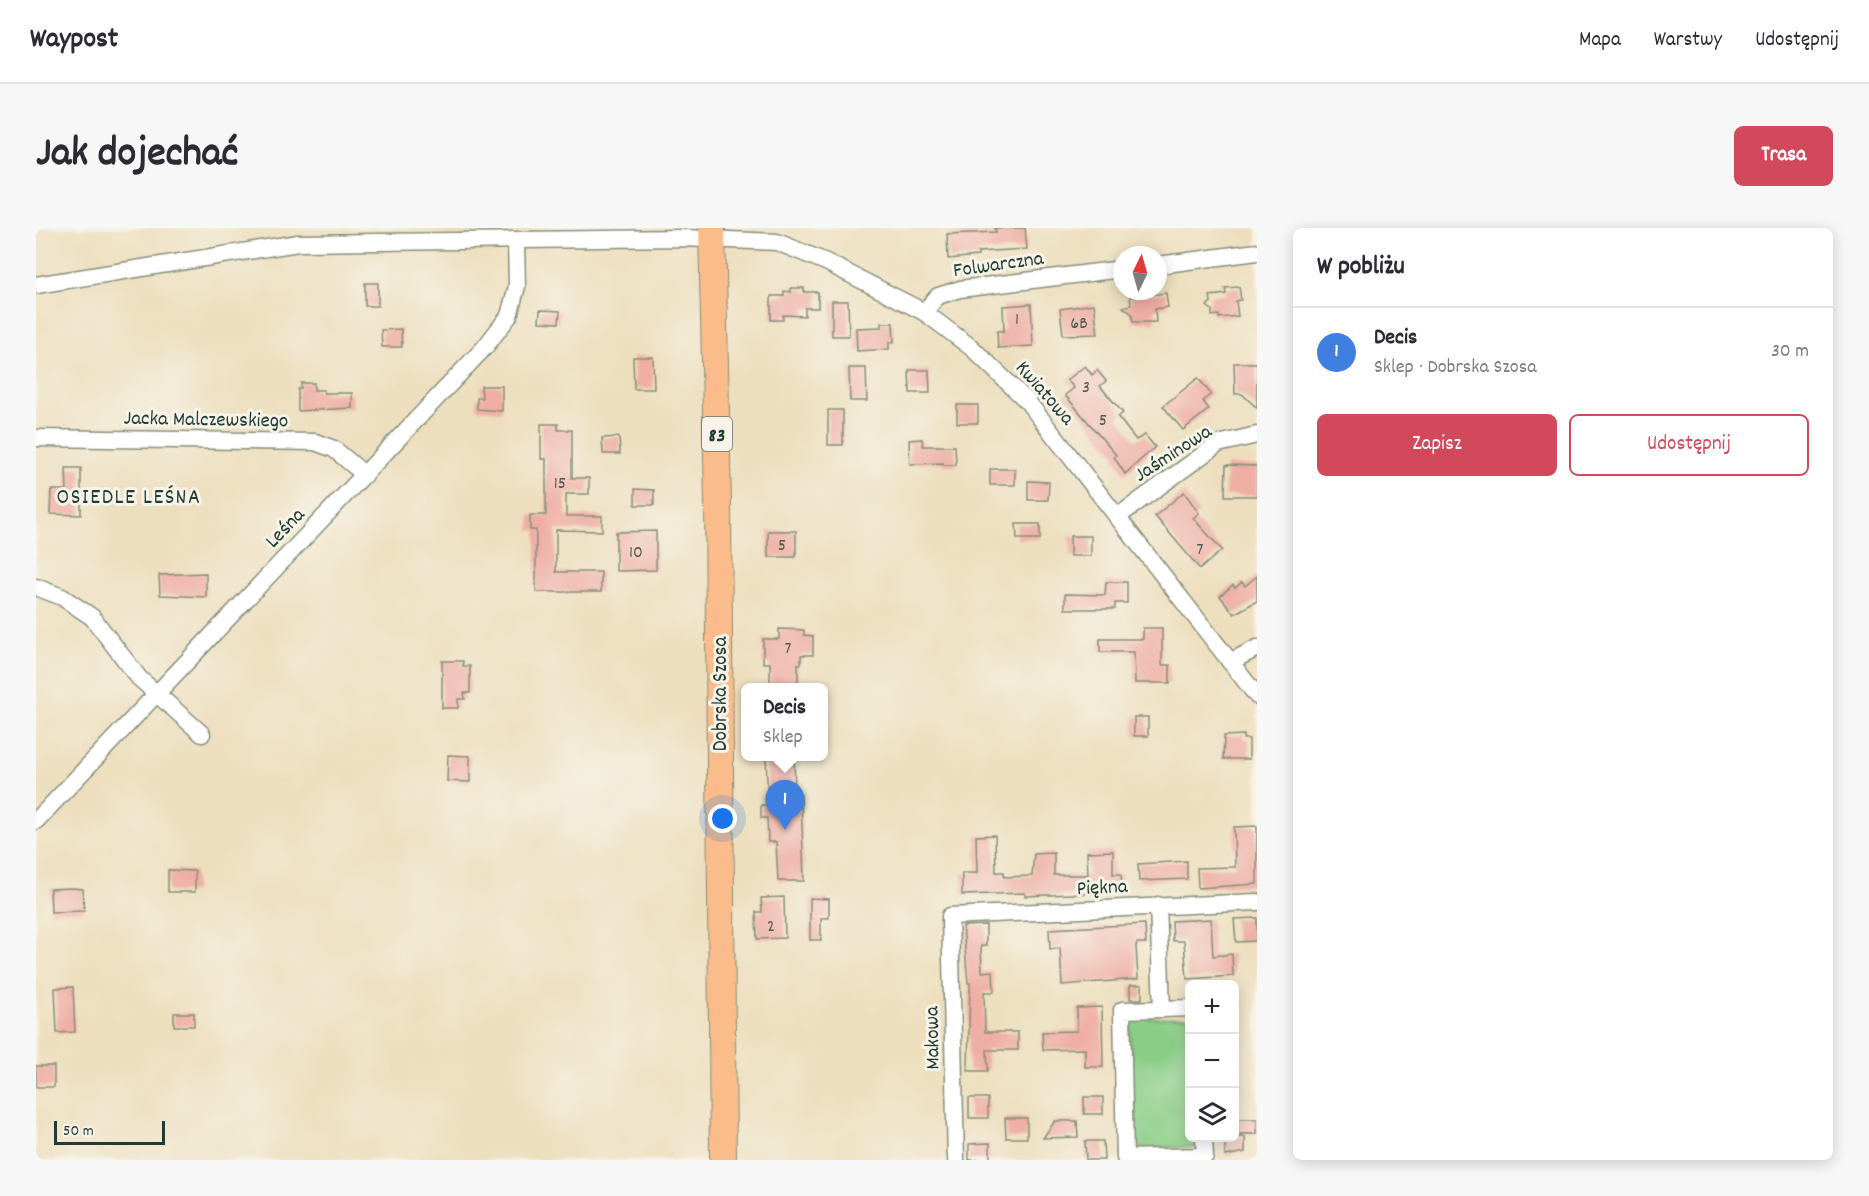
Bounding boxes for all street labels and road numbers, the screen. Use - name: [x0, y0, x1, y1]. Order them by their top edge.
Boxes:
- street label: Folwarczna: [951, 245, 1047, 287]
- street label: Kwiatowa: [1007, 355, 1081, 434]
- street label: Jacka Malczewskiego: [123, 405, 289, 437]
- road number: 83: [702, 417, 732, 451]
- street label: Jaśminowa: [1129, 418, 1219, 491]
- street label: Leśna: [259, 501, 314, 556]
- street label: Dobrska Szosa: [707, 636, 737, 751]
- street label: Piękna: [1076, 873, 1129, 905]
- street label: Makowa: [918, 1005, 950, 1070]

